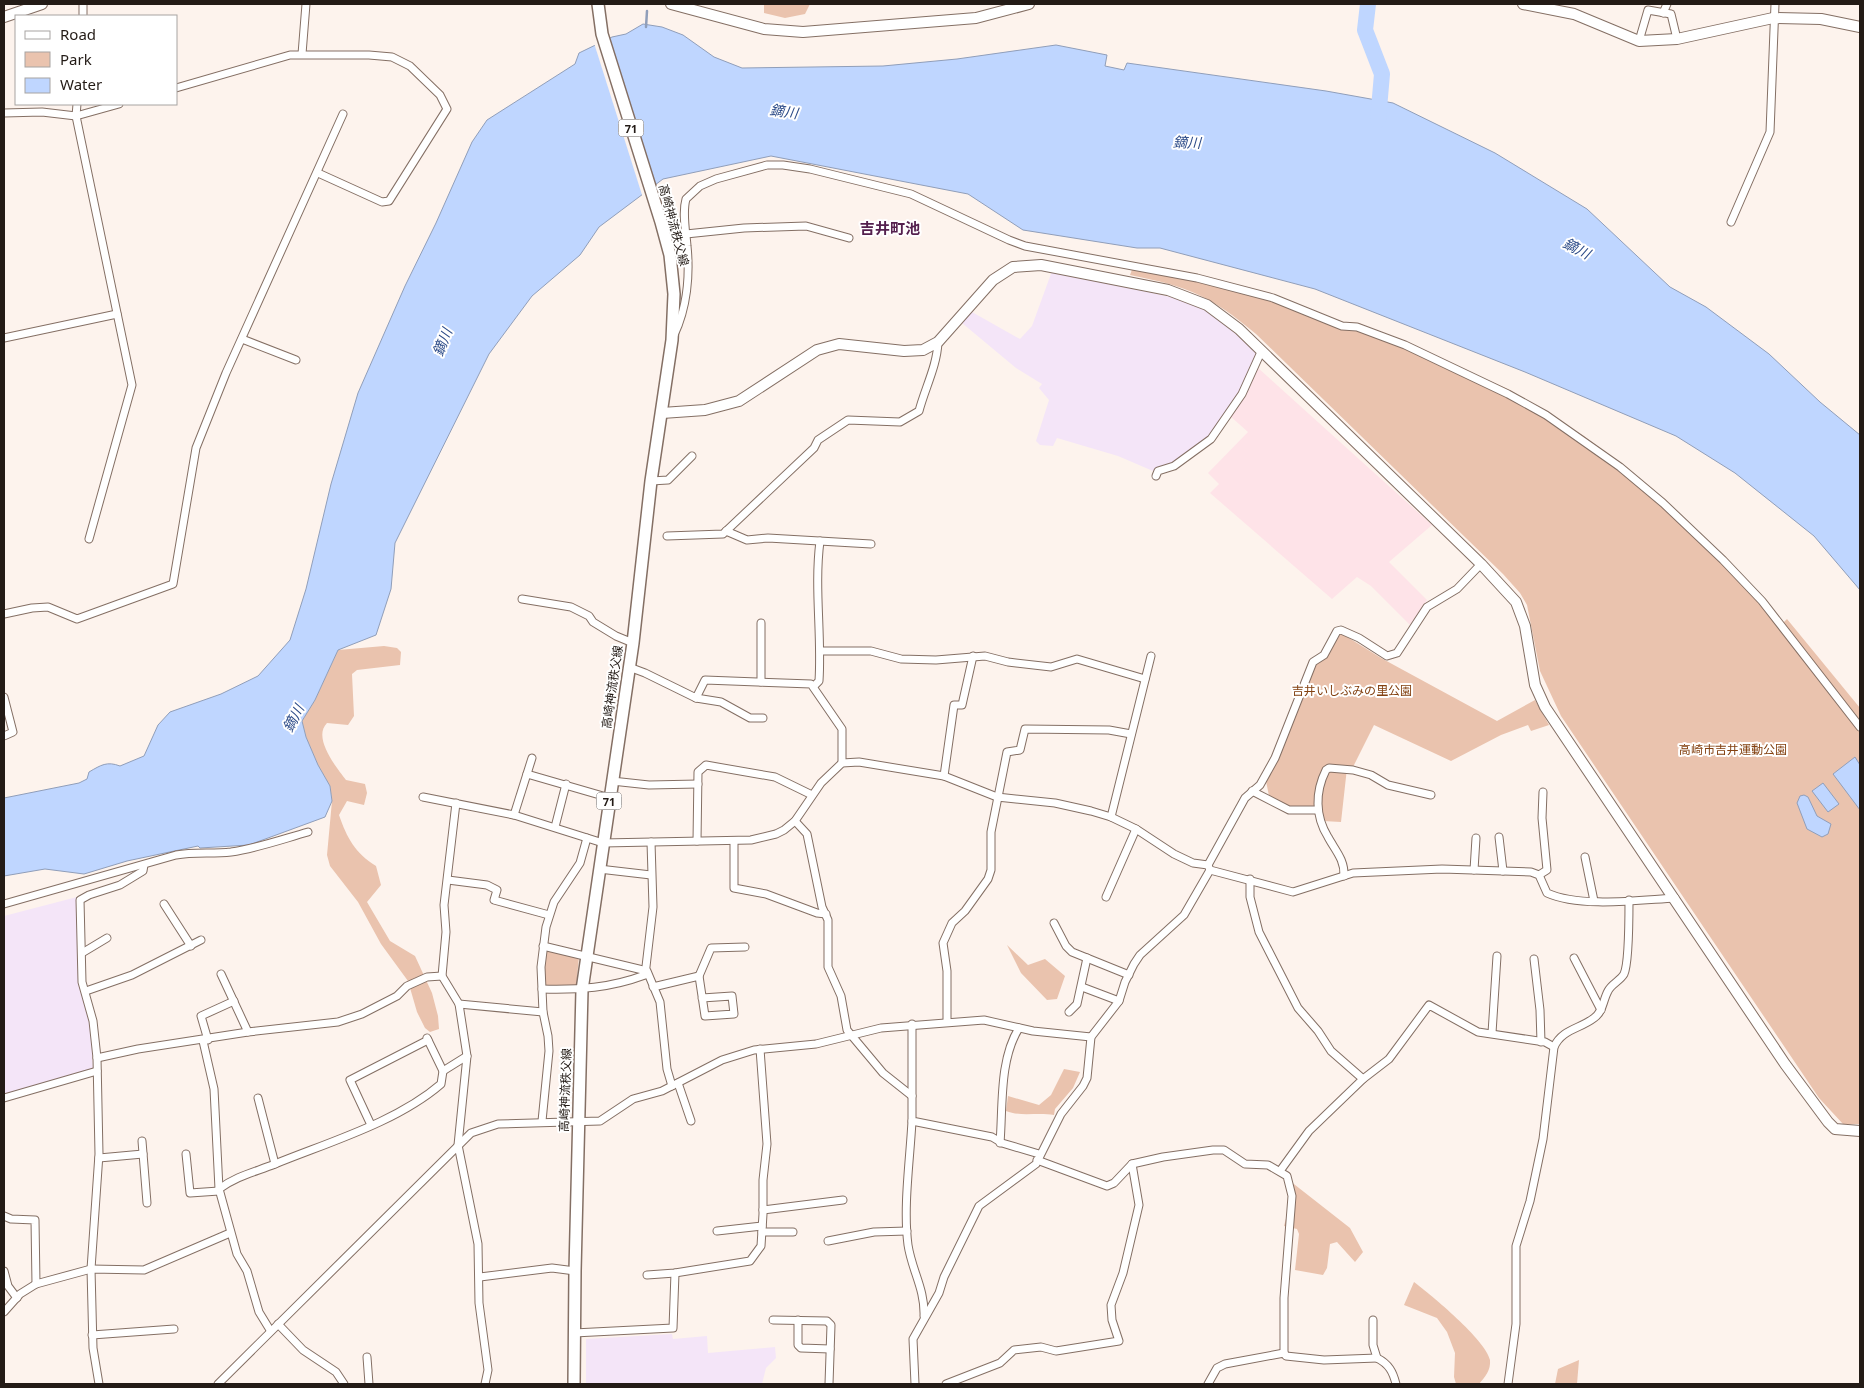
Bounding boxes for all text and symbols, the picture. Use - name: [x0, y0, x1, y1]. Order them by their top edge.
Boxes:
- legend: [15, 15, 178, 105]
- text: Road: [60, 24, 96, 44]
- text: Park: [60, 49, 92, 69]
- text: Water: [60, 74, 102, 94]
- water label: 鏑川: [769, 100, 801, 123]
- road number: 71: [618, 120, 644, 136]
- water label: 鏑川: [1173, 132, 1203, 152]
- street label: 高崎神流秩父線: [655, 182, 693, 268]
- district label: 吉井町池: [860, 218, 920, 238]
- water label: 鏑川: [1560, 233, 1596, 264]
- water label: 鏑川: [428, 324, 457, 358]
- street label: 高崎神流秩父線: [598, 644, 626, 730]
- park label: 吉井いしぶみの里公園: [1292, 682, 1412, 699]
- water label: 鏑川: [278, 699, 309, 735]
- park label: 高崎市吉井運動公園: [1679, 741, 1787, 758]
- road number: 71: [596, 792, 622, 809]
- street label: 高崎神流秩父線: [555, 1048, 575, 1132]

